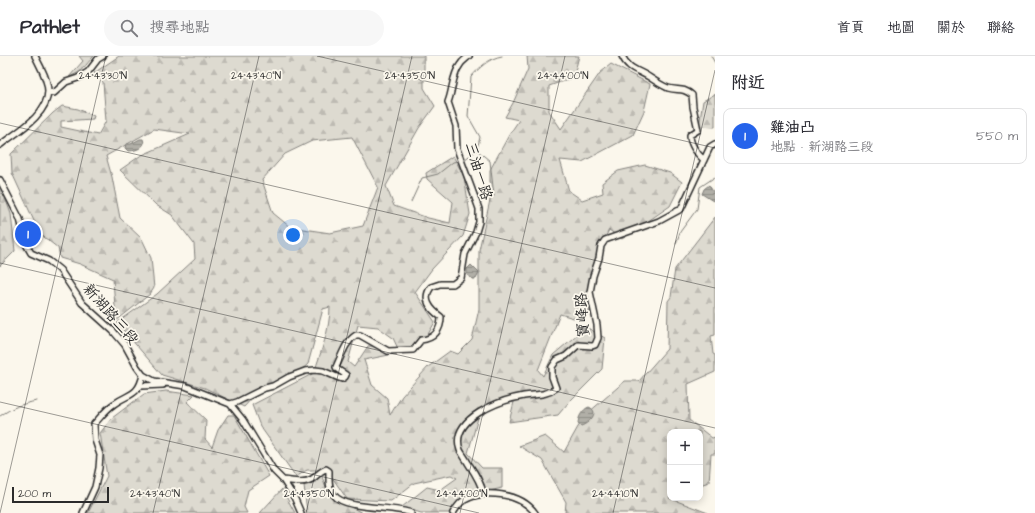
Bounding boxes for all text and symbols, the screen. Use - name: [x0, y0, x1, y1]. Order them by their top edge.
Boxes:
- search box: [104, 10, 384, 46]
- text: Pathlet: [20, 14, 80, 41]
- icon: search: [118, 17, 140, 39]
- text: 搜尋地點: [150, 17, 210, 38]
- text: 首頁: [837, 18, 865, 38]
- text: 地圖: [887, 18, 915, 38]
- text: 關於: [937, 18, 965, 38]
- text: 聯絡: [987, 18, 1015, 38]
- text: 24°43'30"N: [79, 69, 127, 83]
- text: 24°43'40"N: [231, 69, 281, 83]
- text: 24°43'50"N: [385, 69, 435, 83]
- text: 24°44'00"N: [537, 69, 589, 83]
- text: 附近: [731, 71, 765, 95]
- text: 雞油凸: [770, 117, 815, 138]
- text: 1: [744, 127, 746, 145]
- text: 550 m: [976, 127, 1018, 145]
- text: 地點 · 新湖路三段: [770, 138, 873, 156]
- street label: 三油一路: [460, 139, 497, 203]
- pin: 1: [15, 219, 41, 249]
- your location: [283, 225, 303, 245]
- street label: 新湖路三段: [78, 279, 143, 350]
- street label: 寶峰路: [570, 292, 595, 338]
- map controls: [667, 429, 703, 501]
- button: +: [667, 429, 703, 465]
- button: −: [667, 465, 703, 501]
- scale bar: [12, 485, 109, 504]
- text: 200 m: [18, 486, 51, 501]
- text: 24°43'40"N: [130, 487, 180, 501]
- text: 24°43'50"N: [284, 487, 334, 501]
- text: 24°44'00"N: [436, 487, 488, 501]
- text: 24°44'10"N: [592, 487, 638, 501]

